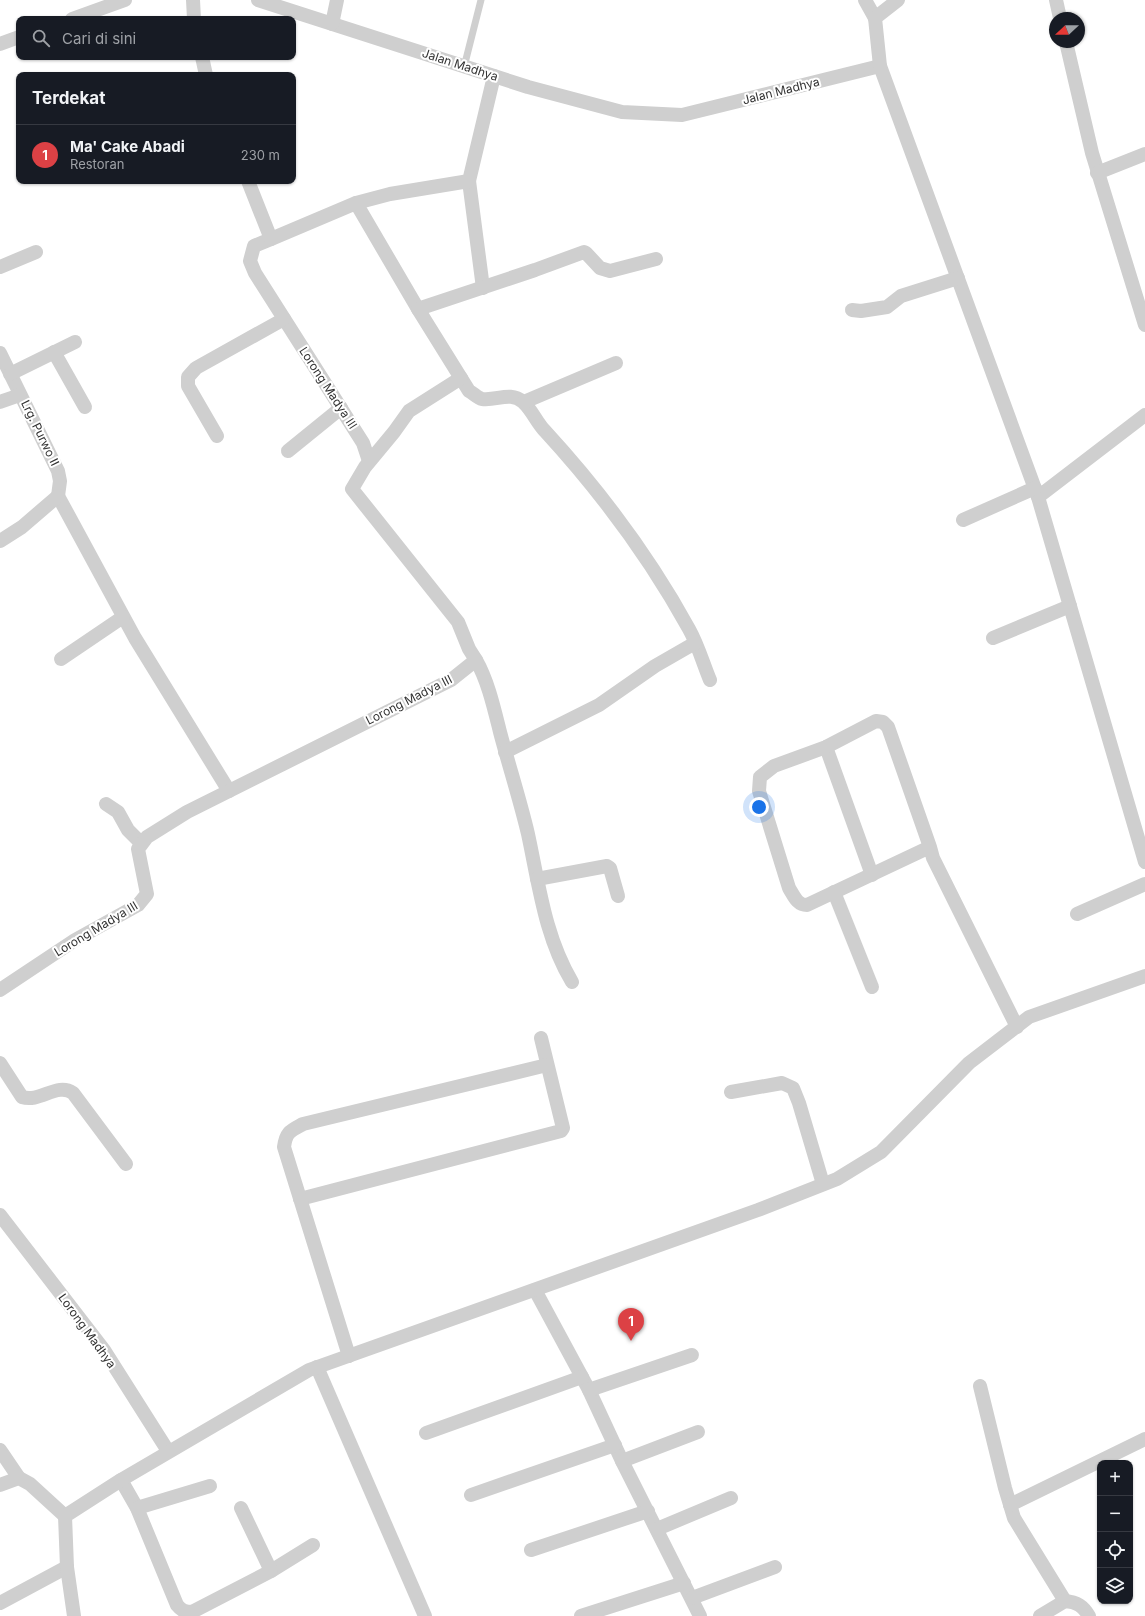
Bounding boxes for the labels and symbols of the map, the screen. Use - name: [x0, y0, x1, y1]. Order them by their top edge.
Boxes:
- north arrow: [1049, 12, 1085, 48]
- street label: Jalan Madhya: [420, 45, 500, 84]
- street label: Jalan Madhya: [741, 74, 821, 107]
- street label: Lorong Madya III: [296, 344, 361, 432]
- street label: Lrg. Purwo II: [18, 397, 63, 468]
- street label: Lorong Madya III: [363, 671, 454, 728]
- your location: [749, 797, 769, 817]
- street label: Lorong Madya III: [51, 898, 140, 959]
- street label: Lorong Madhya: [55, 1290, 120, 1371]
- pin: 1: [618, 1308, 644, 1341]

